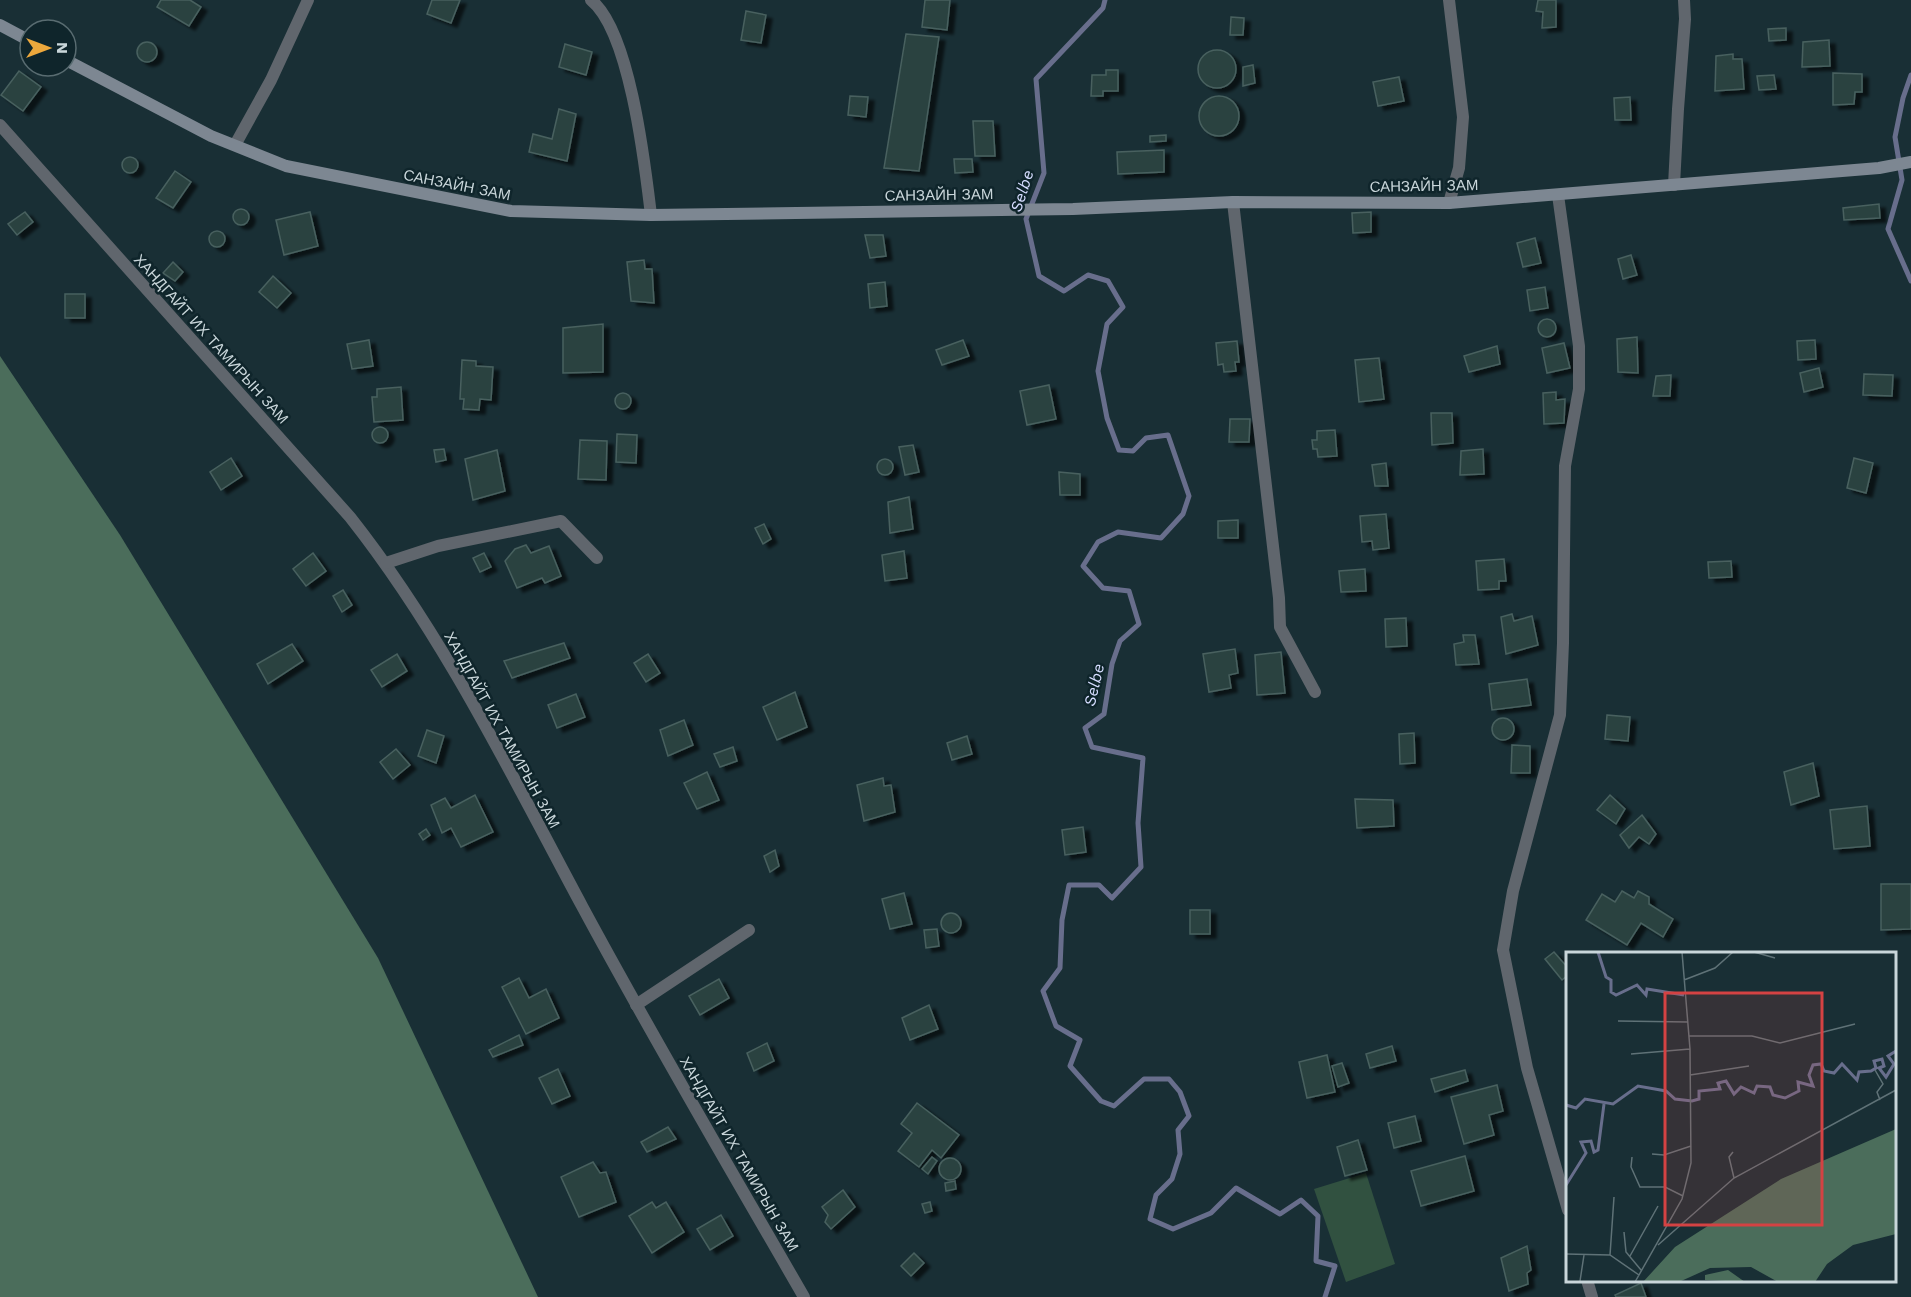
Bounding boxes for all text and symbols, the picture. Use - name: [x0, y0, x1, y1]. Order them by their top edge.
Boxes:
- north arrow: [18, 18, 78, 78]
- text: N: [53, 42, 72, 54]
- street label: САНЗАЙН ЗАМ: [402, 166, 512, 204]
- water label: Selbe: [1006, 168, 1038, 214]
- street label: САНЗАЙН ЗАМ: [1369, 176, 1479, 196]
- street label: САНЗАЙН ЗАМ: [884, 185, 994, 205]
- street label: ХАНДГАЙТ ИХ ТАМИРЫН ЗАМ: [130, 251, 292, 427]
- street label: ХАНДГАЙТ ИХ ТАМИРЫН ЗАМ: [440, 629, 564, 831]
- water label: Selbe: [1080, 662, 1108, 708]
- inset map: [1566, 952, 1896, 1282]
- street label: ХАНДГАЙТ ИХ ТАМИРЫН ЗАМ: [676, 1053, 802, 1255]

